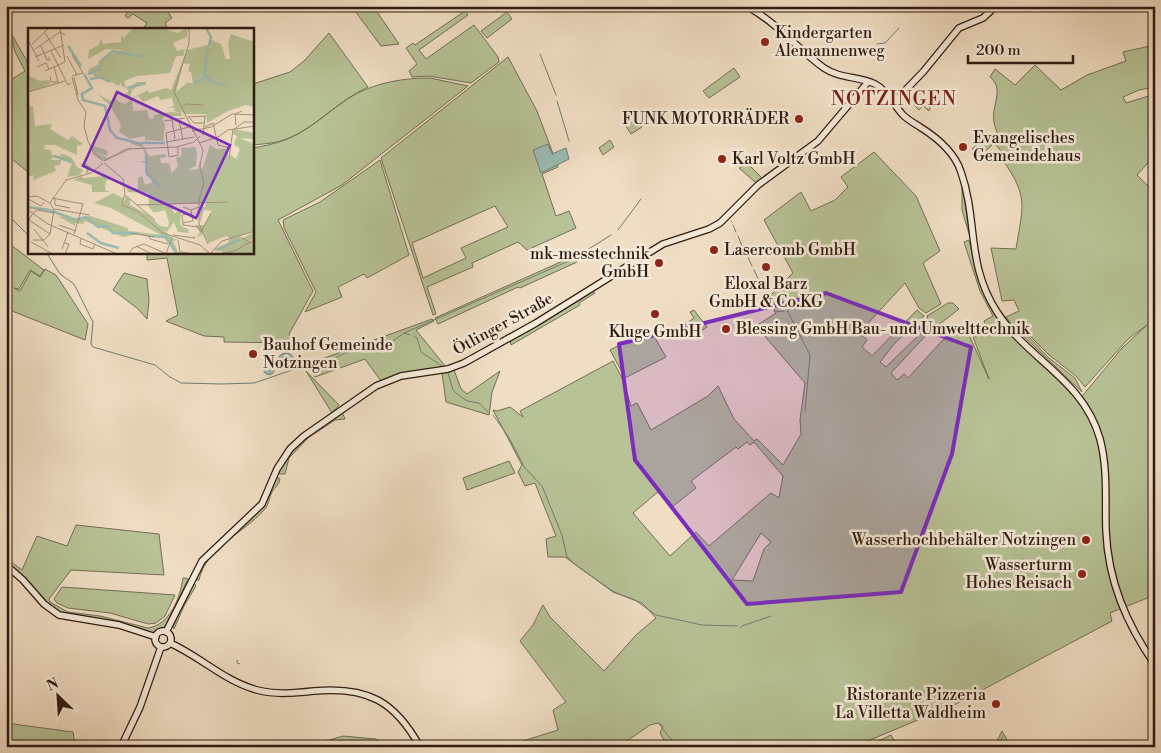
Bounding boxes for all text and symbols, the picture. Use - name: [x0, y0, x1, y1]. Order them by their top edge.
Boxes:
- place label: Kindergarten Alemannenweg: [774, 23, 886, 61]
- inset map: [28, 28, 254, 254]
- scale bar: [968, 32, 1074, 64]
- marker: Kindergarten Alemannenweg: [759, 36, 771, 48]
- text: 200 m: [976, 41, 1021, 60]
- district label: NOTZINGEN: [831, 87, 957, 111]
- place label: FUNK MOTORRÄDER: [622, 108, 790, 129]
- marker: FUNK MOTORRÄDER: [793, 113, 805, 125]
- place label: Evangelisches Gemeindehaus: [973, 128, 1081, 166]
- marker: Evangelisches Gemeindehaus: [957, 141, 969, 153]
- place label: Karl Voltz GmbH: [732, 149, 855, 169]
- marker: Karl Voltz GmbH: [716, 153, 728, 165]
- place label: Lasercomb GmbH: [724, 240, 856, 260]
- place label: mk-messtechnik GmbH: [530, 244, 651, 282]
- marker: Lasercomb GmbH: [708, 244, 720, 256]
- marker: mk-messtechnik GmbH: [653, 257, 665, 269]
- marker: Eloxal Barz GmbH & Co.KG: [760, 261, 772, 273]
- place label: Eloxal Barz GmbH & Co.KG: [709, 274, 823, 312]
- street label: Ötlinger Straße: [449, 287, 556, 360]
- marker: Kluge GmbH: [649, 308, 661, 320]
- place label: Blessing GmbH Bau- und Umwelttechnik: [735, 319, 1031, 339]
- place label: Kluge GmbH: [609, 322, 702, 342]
- marker: Blessing GmbH Bau- und Umwelttechnik: [720, 323, 732, 335]
- place label: Bauhof Gemeinde Notzingen: [262, 335, 393, 373]
- marker: Bauhof Gemeinde Notzingen: [247, 348, 259, 360]
- place label: Wasserhochbehälter Notzingen: [851, 530, 1076, 550]
- marker: Wasserhochbehälter Notzingen: [1080, 534, 1092, 546]
- place label: Wasserturm Hohes Reisach: [965, 555, 1072, 593]
- marker: Wasserturm Hohes Reisach: [1076, 568, 1088, 580]
- north arrow: [32, 670, 82, 720]
- text: N: [44, 675, 62, 696]
- place label: Ristorante Pizzeria La Villetta Waldheim: [835, 685, 987, 723]
- marker: Ristorante Pizzeria La Villetta Waldheim: [990, 698, 1002, 710]

